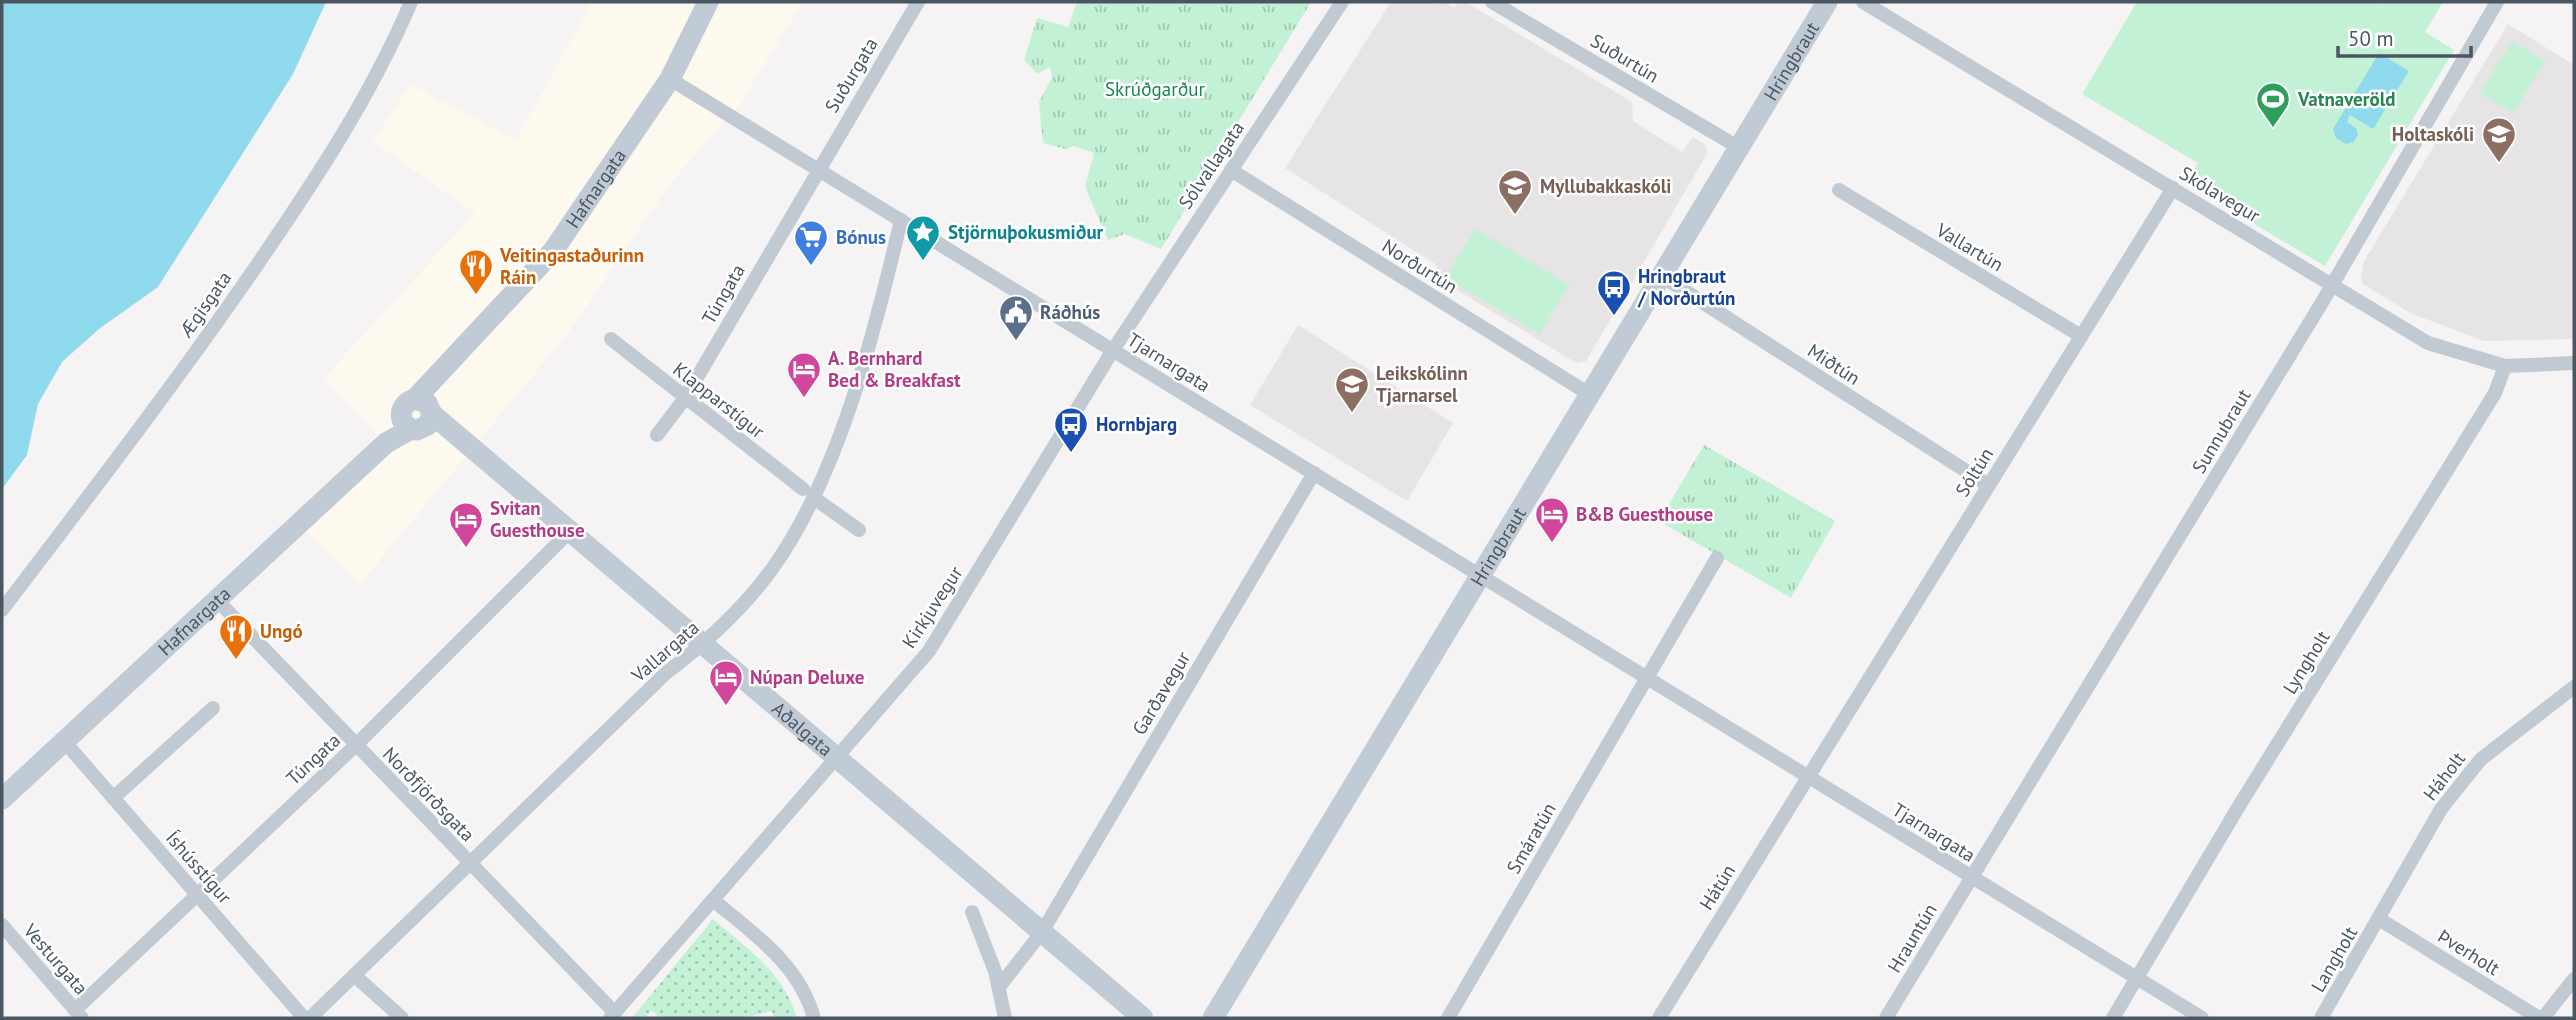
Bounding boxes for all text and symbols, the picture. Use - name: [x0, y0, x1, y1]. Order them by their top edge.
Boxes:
- scale bar: [2338, 14, 2471, 58]
- street label: Hringbraut: [1758, 17, 1825, 105]
- text: 50 m: [2348, 25, 2394, 52]
- street label: Suðurtún: [1587, 28, 1663, 88]
- street label: Suðurgata: [819, 33, 883, 117]
- park label: Skrúðgarður: [1105, 77, 1206, 101]
- sports icon: Vatnaveröld: [2254, 80, 2292, 129]
- place label: Vatnaveröld: [2297, 87, 2395, 111]
- school or university icon: Holtaskóli: [2480, 115, 2518, 164]
- street label: Sólvallagata: [1173, 117, 1249, 213]
- place label: Holtaskóli: [2392, 122, 2474, 146]
- street label: Hafnargata: [560, 144, 631, 232]
- street label: Skólavegur: [2175, 161, 2265, 228]
- school or university icon: Myllubakkaskóli: [1496, 167, 1534, 216]
- place label: Myllubakkaskóli: [1540, 174, 1671, 198]
- place icon: Stjörnuþokusmiður: [904, 213, 942, 262]
- street label: Vallartún: [1931, 217, 2008, 276]
- supermarket icon: Bónus: [792, 218, 830, 267]
- place label: Stjörnuþokusmiður: [948, 220, 1104, 244]
- place label: Bónus: [836, 225, 886, 249]
- street label: Norðurtún: [1378, 233, 1462, 299]
- place label: Veitingastaðurinn Ráin: [499, 243, 644, 289]
- restaurant icon: Veitingastaðurinn Ráin: [457, 247, 495, 296]
- street label: Túngata: [696, 260, 750, 328]
- place label: Hringbraut / Norðurtún: [1637, 264, 1735, 310]
- street label: Ægisgata: [173, 266, 236, 342]
- bus stop icon: Hringbraut / Norðurtún: [1595, 268, 1633, 317]
- public building icon: Ráðhús: [997, 293, 1035, 342]
- place label: Ráðhús: [1040, 300, 1100, 324]
- street label: Tjarnargata: [1123, 327, 1215, 397]
- street label: Miðtún: [1803, 338, 1865, 390]
- place label: A. Bernhard Bed & Breakfast: [828, 346, 961, 392]
- hotel icon: A. Bernhard Bed & Breakfast: [785, 350, 823, 399]
- street label: Klapparstígur: [668, 357, 770, 443]
- place label: Leikskólinn Tjarnarsel: [1376, 361, 1468, 407]
- school or university icon: Leikskólinn Tjarnarsel: [1333, 365, 1371, 414]
- street label: Sunnubraut: [2186, 384, 2256, 478]
- bus stop icon: Hornbjarg: [1052, 405, 1090, 454]
- place label: Hornbjarg: [1096, 412, 1177, 436]
- street label: Sóltún: [1950, 443, 1998, 501]
- hotel icon: B&B Guesthouse: [1533, 495, 1571, 544]
- place label: Svitan Guesthouse: [490, 496, 585, 542]
- hotel icon: Svitan Guesthouse: [447, 500, 485, 549]
- street label: Hringbraut: [1465, 502, 1531, 590]
- place label: B&B Guesthouse: [1576, 502, 1713, 526]
- street label: Kirkjuvegur: [897, 561, 968, 652]
- street label: Hafnargata: [153, 581, 235, 660]
- restaurant icon: Ungó: [217, 612, 255, 661]
- street label: Vallargata: [626, 615, 704, 688]
- place label: Ungó: [260, 619, 303, 643]
- street label: Lyngholt: [2277, 625, 2335, 698]
- street label: Garðavegur: [1127, 647, 1195, 739]
- hotel icon: Núpan Deluxe: [707, 658, 745, 707]
- place label: Núpan Deluxe: [750, 665, 864, 689]
- street label: Aðalgata: [767, 696, 838, 761]
- street label: Túngata: [281, 728, 345, 790]
- street label: Norðfjörðsgata: [378, 742, 480, 846]
- street label: Háholt: [2418, 746, 2470, 805]
- street label: Tjarnargata: [1888, 797, 1980, 867]
- street label: Smáratún: [1501, 798, 1561, 878]
- street label: Íshússtígur: [161, 826, 237, 909]
- street label: Hátún: [1694, 860, 1740, 914]
- street label: Hrauntún: [1882, 899, 1942, 977]
- street label: Vesturgata: [18, 918, 93, 999]
- street label: Langholt: [2306, 921, 2363, 996]
- street label: Þverholt: [2434, 924, 2505, 981]

